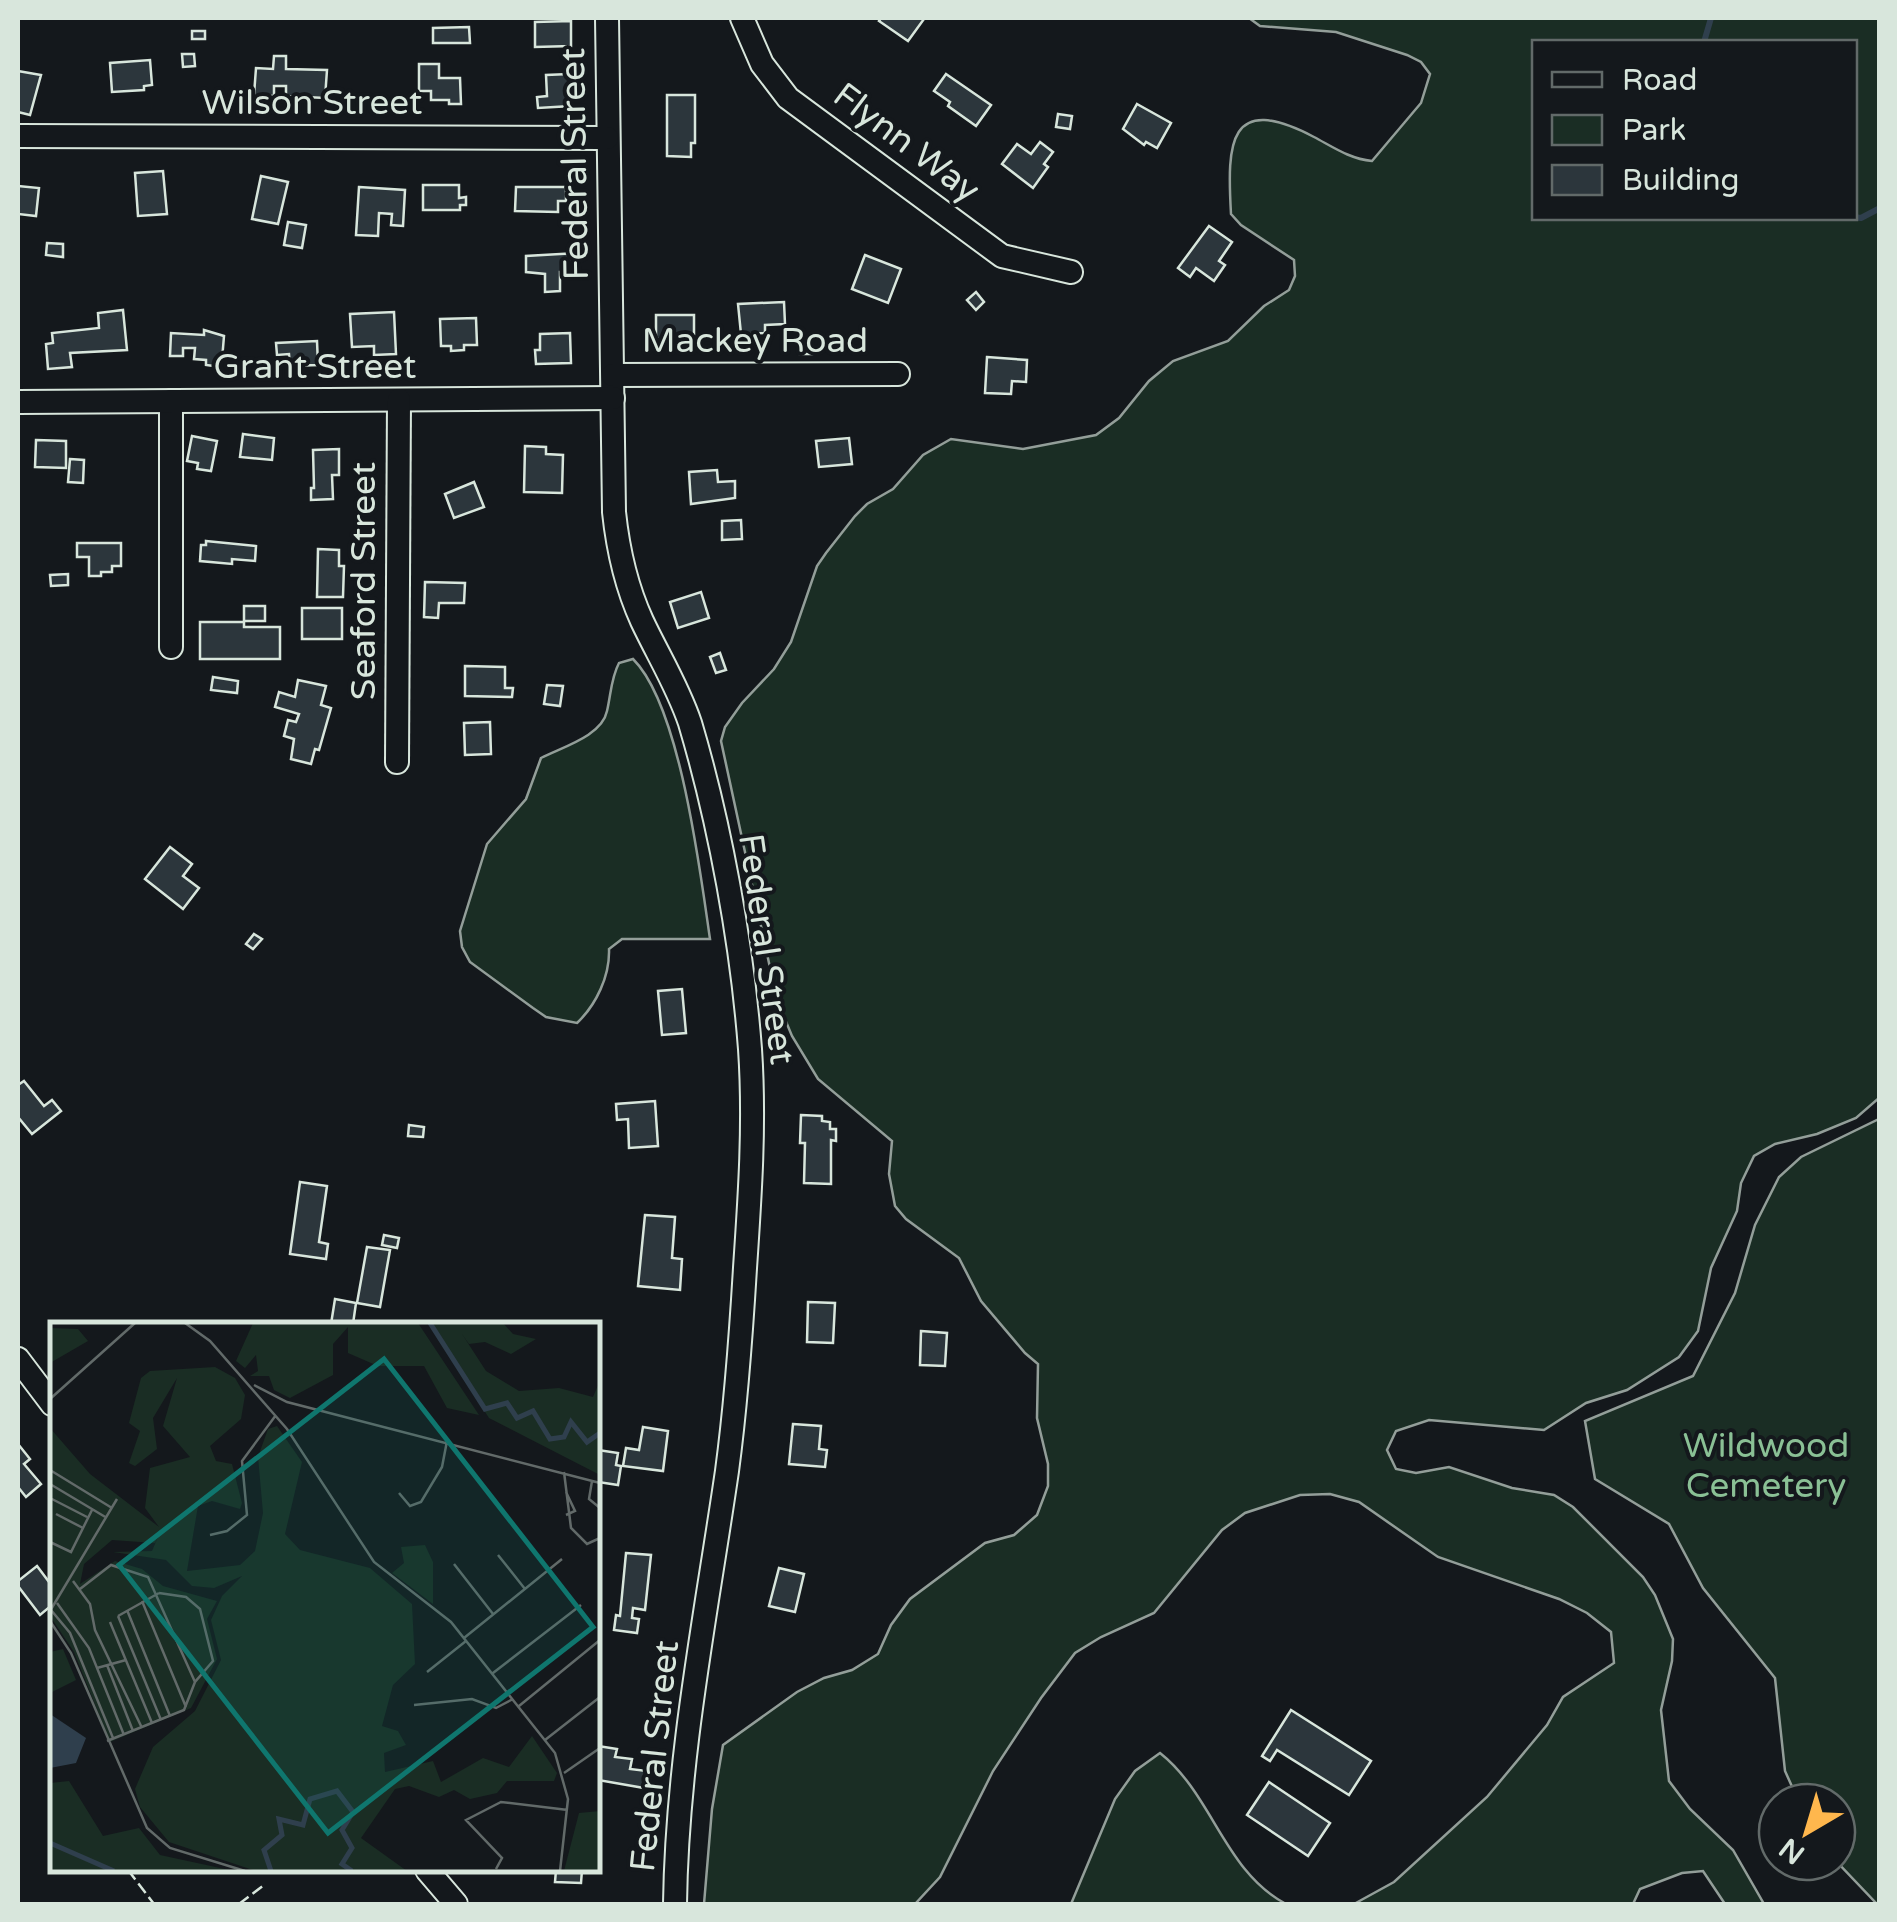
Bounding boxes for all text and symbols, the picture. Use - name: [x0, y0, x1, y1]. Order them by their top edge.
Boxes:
- legend: [1532, 40, 1857, 220]
- street label: Federal Street: [552, 47, 598, 281]
- text: Road: [1622, 62, 1697, 99]
- street label: Flynn Way: [825, 74, 988, 211]
- street label: Wilson Street: [202, 82, 423, 124]
- text: Park: [1622, 112, 1686, 149]
- text: Building: [1622, 162, 1739, 199]
- street label: Mackey Road: [642, 320, 868, 362]
- street label: Grant Street: [214, 346, 416, 388]
- street label: Seaford Street: [343, 462, 385, 700]
- street label: Federal Street: [729, 831, 803, 1067]
- inset map: [50, 1322, 600, 1872]
- park label: Wildwood Cemetery: [1683, 1425, 1849, 1507]
- street label: Federal Street: [622, 1638, 688, 1874]
- north arrow: [1757, 1782, 1857, 1882]
- text: N: [1773, 1831, 1812, 1871]

